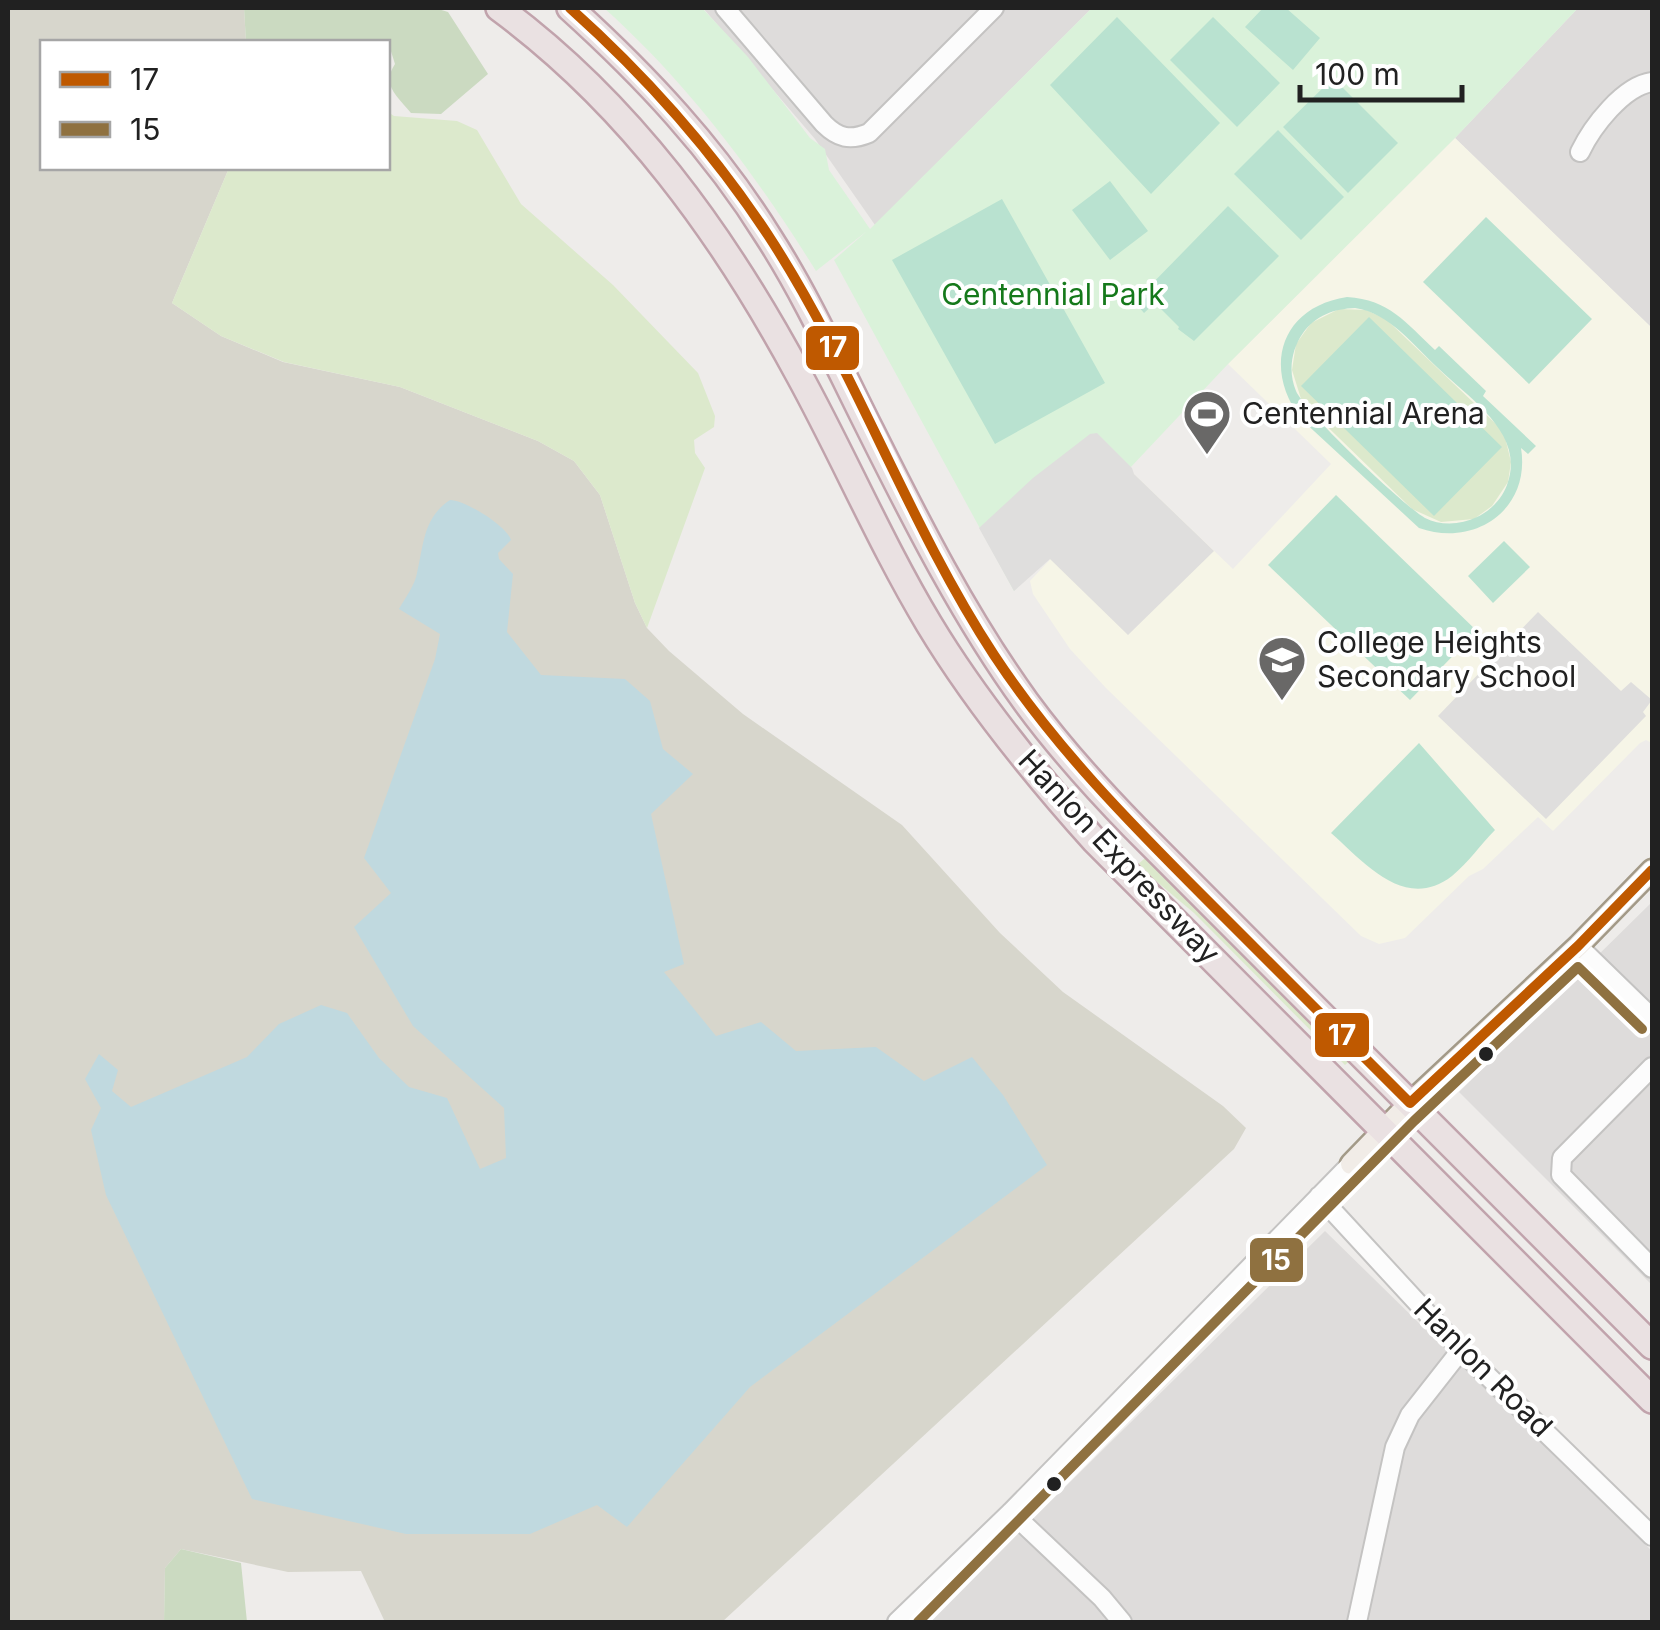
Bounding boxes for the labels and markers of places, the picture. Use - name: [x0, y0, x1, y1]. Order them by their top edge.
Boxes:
- sports icon: Centennial Arena: [1181, 388, 1233, 456]
- place label: Centennial Arena: [1242, 395, 1485, 431]
- place label: College Heights Secondary School: [1317, 624, 1576, 694]
- school or university icon: College Heights Secondary School: [1256, 634, 1308, 702]
- unlabelled marker: [1476, 1044, 1496, 1064]
- unlabelled marker: [1044, 1474, 1064, 1494]

